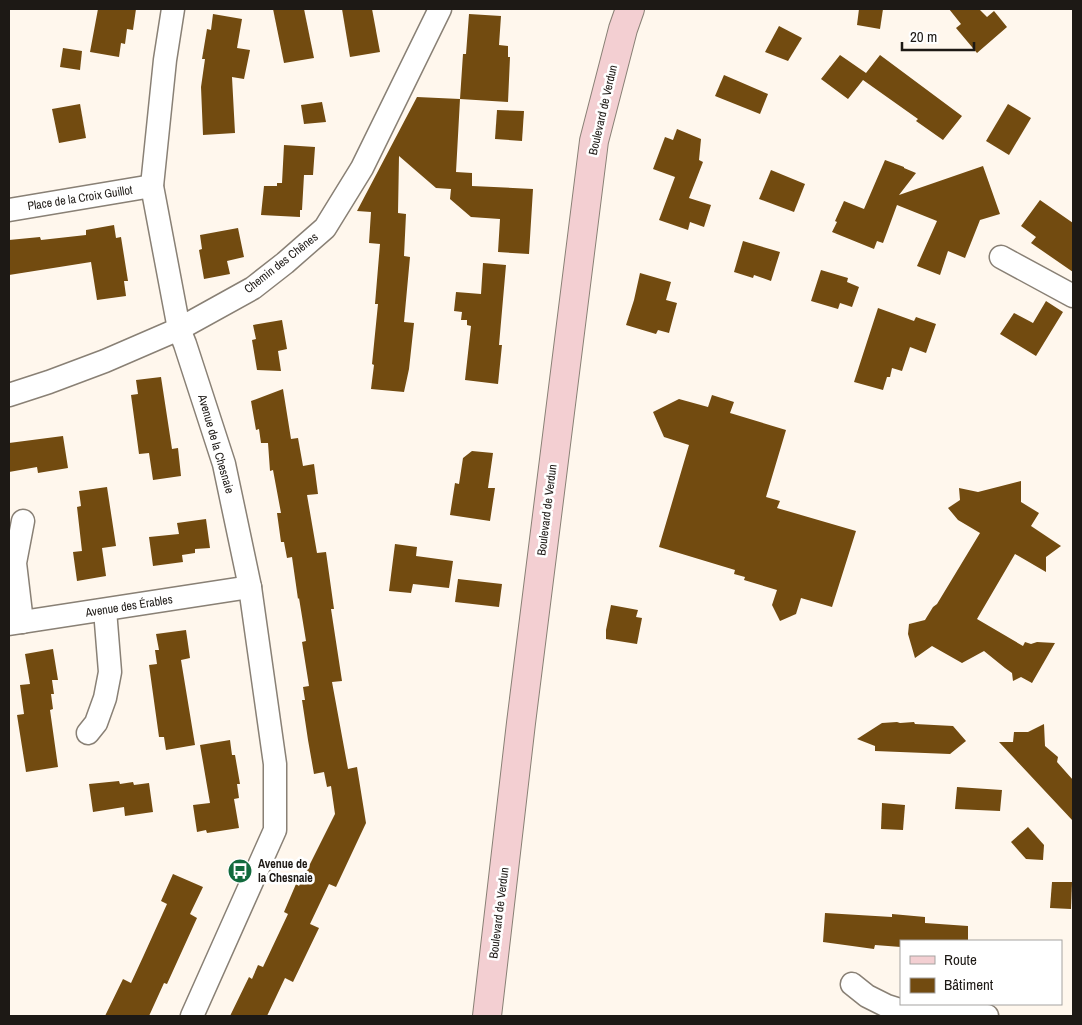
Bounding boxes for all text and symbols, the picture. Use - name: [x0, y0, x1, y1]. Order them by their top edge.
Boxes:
- scale bar: [902, 20, 974, 52]
- text: 20 m: [910, 26, 937, 47]
- street label: Boulevard de Verdun: [585, 63, 621, 157]
- street label: Place de la Croix Guillot: [26, 182, 134, 214]
- street label: Chemin des Chênes: [241, 229, 321, 297]
- street label: Avenue de la Chesnaie: [194, 392, 238, 495]
- street label: Boulevard de Verdun: [533, 463, 561, 557]
- street label: Avenue des Érables: [83, 591, 174, 621]
- place label: Avenue de la Chesnaie: [258, 856, 313, 886]
- bus stop icon: Avenue de la Chesnaie: [227, 858, 253, 884]
- street label: Boulevard de Verdun: [485, 866, 513, 960]
- legend: [900, 940, 1062, 1005]
- text: Route: [944, 949, 977, 970]
- text: Bâtiment: [944, 974, 994, 995]

